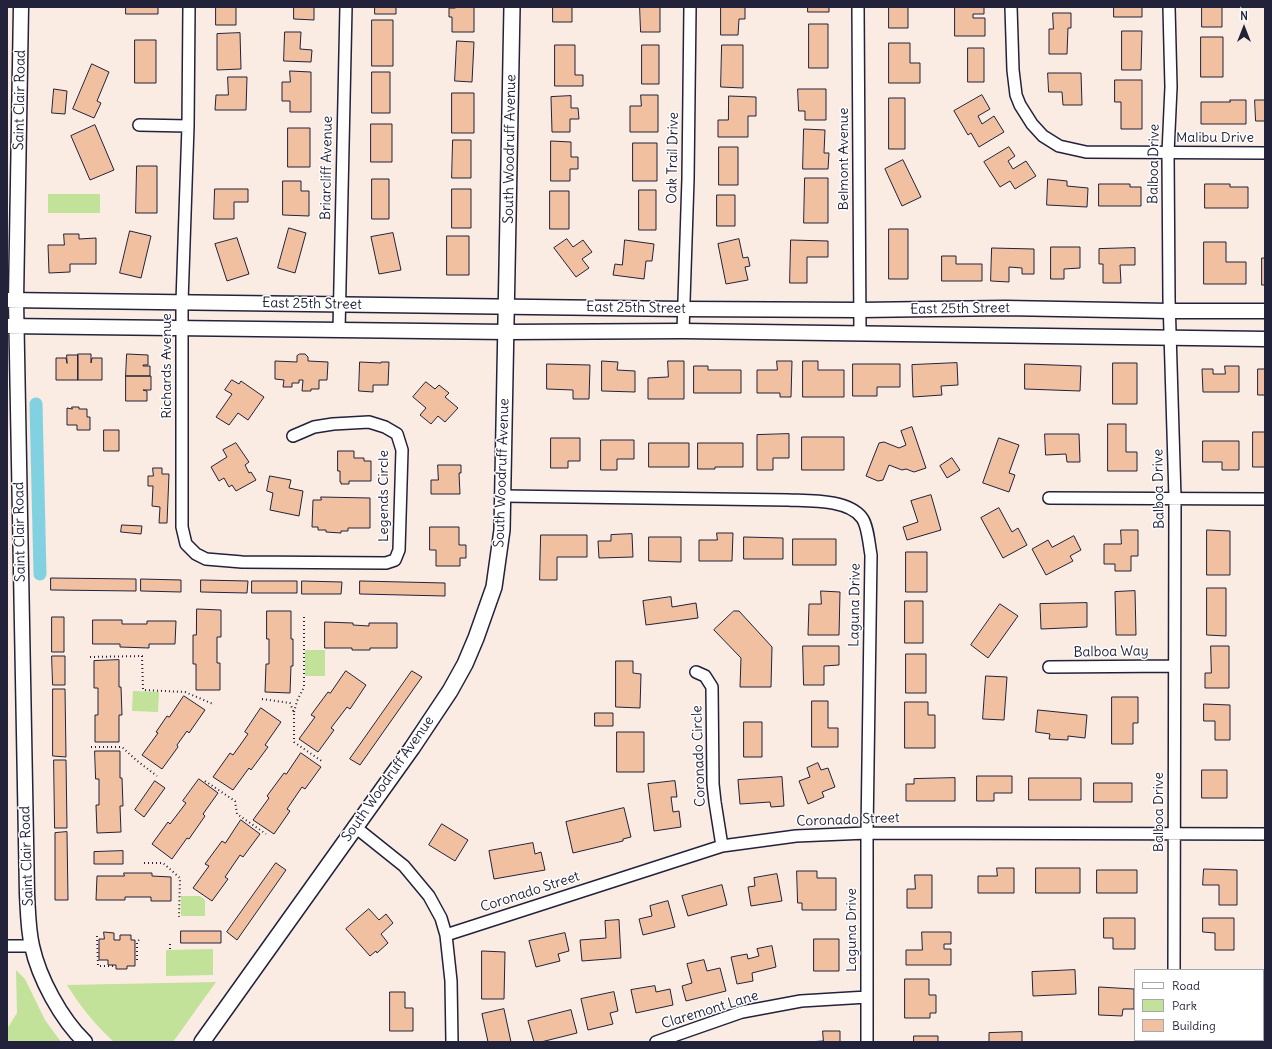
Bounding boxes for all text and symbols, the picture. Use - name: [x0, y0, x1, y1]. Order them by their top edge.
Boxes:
- north arrow: [1224, 8, 1264, 48]
- text: N: [1240, 9, 1248, 23]
- street label: Saint Clair Road: [11, 50, 29, 150]
- street label: South Woodruff Avenue: [500, 74, 520, 224]
- street label: Belmont Avenue: [836, 108, 852, 210]
- street label: Oak Trail Drive: [664, 112, 682, 204]
- street label: Briarcliff Avenue: [318, 116, 336, 220]
- street label: Balboa Drive: [1145, 124, 1163, 204]
- street label: Malibu Drive: [1176, 130, 1254, 146]
- street label: East 25th Street: [262, 295, 362, 313]
- street label: East 25th Street: [586, 299, 686, 317]
- street label: East 25th Street: [910, 300, 1010, 318]
- street label: Richards Avenue: [159, 313, 175, 419]
- street label: South Woodruff Avenue: [491, 398, 513, 548]
- street label: Balboa Drive: [1150, 449, 1168, 529]
- street label: Legends Circle: [376, 450, 392, 542]
- street label: Saint Clair Road: [11, 482, 29, 582]
- street label: Laguna Drive: [846, 563, 864, 647]
- street label: Balboa Way: [1073, 643, 1149, 661]
- street label: Coronado Circle: [689, 705, 709, 807]
- street label: South Woodruff Avenue: [338, 713, 438, 845]
- street label: Balboa Drive: [1151, 772, 1167, 852]
- street label: Saint Clair Road: [17, 806, 37, 906]
- street label: Coronado Street: [796, 810, 900, 830]
- street label: Coronado Street: [478, 868, 582, 916]
- street label: Laguna Drive: [844, 888, 860, 972]
- legend: [1134, 969, 1264, 1041]
- text: Road: [1172, 978, 1200, 993]
- street label: Claremont Lane: [659, 987, 761, 1033]
- text: Park: [1172, 998, 1197, 1013]
- text: Building: [1172, 1018, 1216, 1033]

